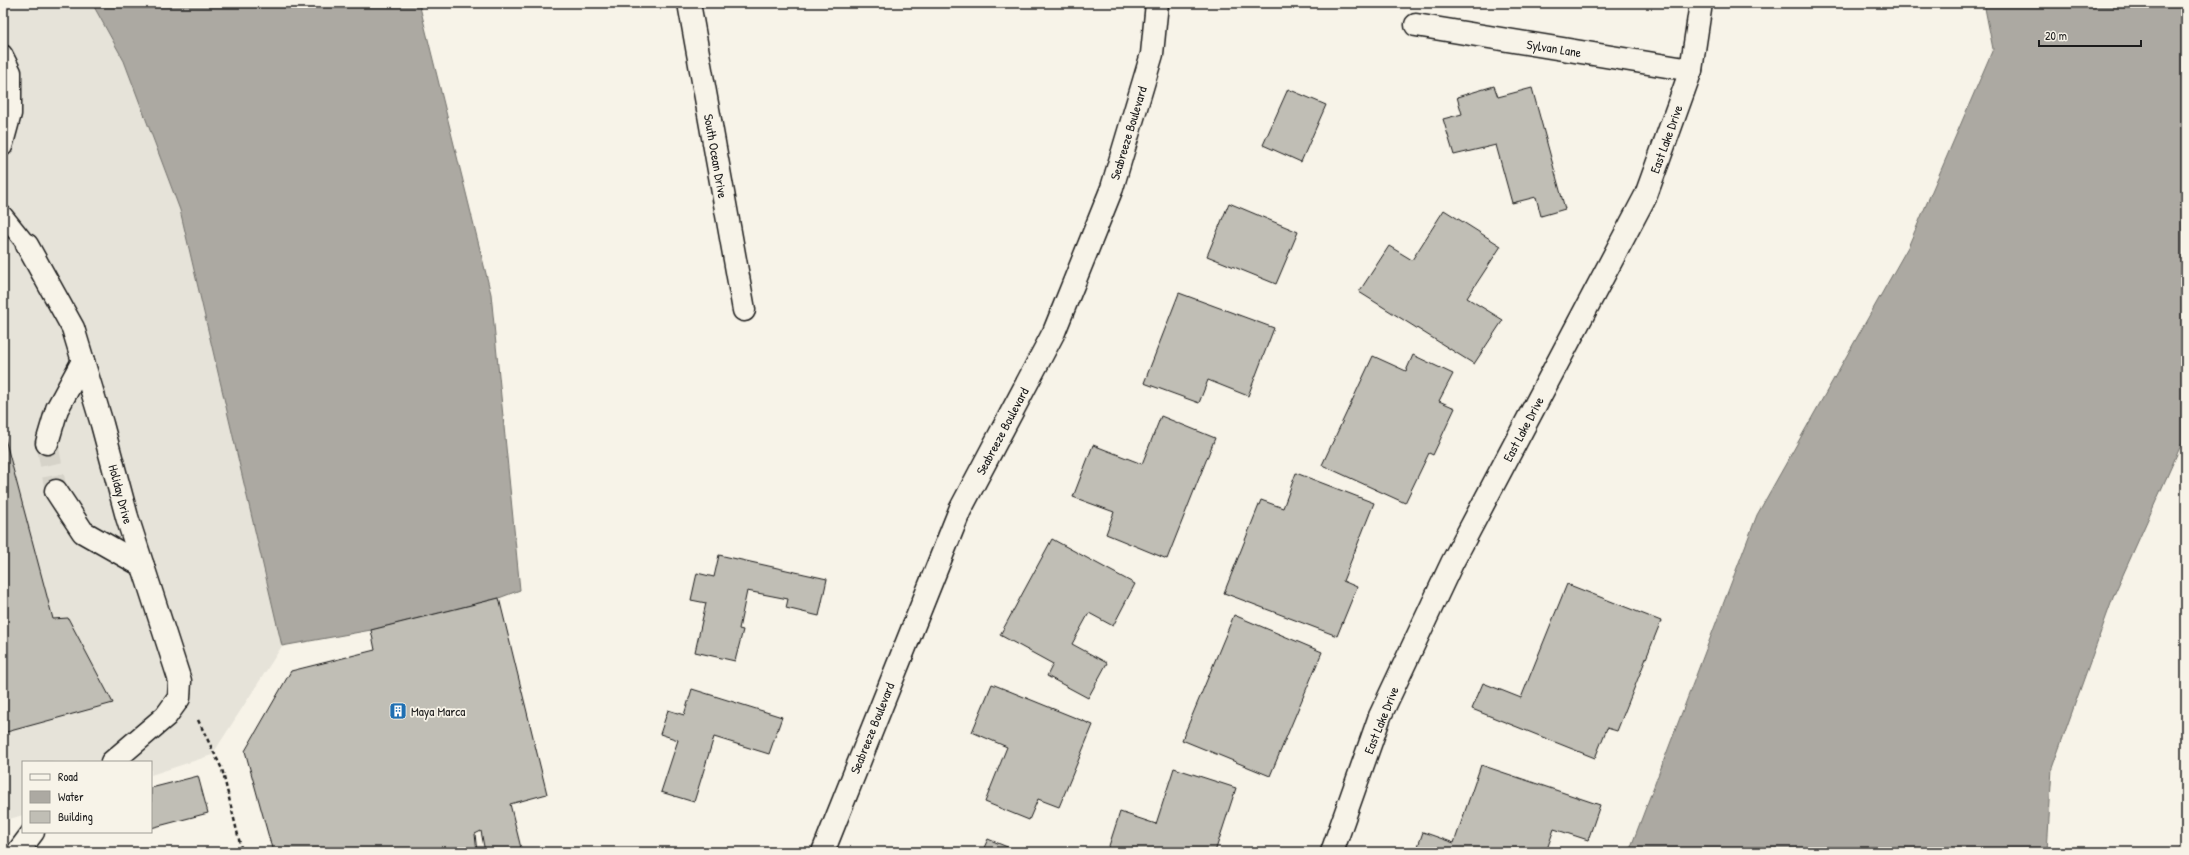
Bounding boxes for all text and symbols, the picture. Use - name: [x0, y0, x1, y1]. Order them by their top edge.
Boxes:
- scale bar: [2039, 22, 2141, 48]
- text: 20 m: [2045, 27, 2067, 44]
- street label: Sylvan Lane: [1525, 35, 1583, 61]
- street label: Seabreeze Boulevard: [1105, 84, 1151, 182]
- street label: East Lake Drive: [1645, 102, 1687, 176]
- street label: South Ocean Drive: [700, 112, 732, 200]
- street label: Seabreeze Boulevard: [971, 384, 1033, 478]
- street label: East Lake Drive: [1498, 393, 1548, 465]
- street label: Holiday Drive: [104, 462, 138, 526]
- street label: Seabreeze Boulevard: [846, 680, 898, 776]
- street label: East Lake Drive: [1359, 684, 1403, 756]
- building icon: Maya Marca: [388, 701, 408, 721]
- place label: Maya Marca: [411, 702, 465, 720]
- legend: [22, 761, 152, 833]
- text: Road: [58, 768, 78, 785]
- text: Water: [58, 788, 84, 805]
- text: Building: [58, 808, 93, 825]

